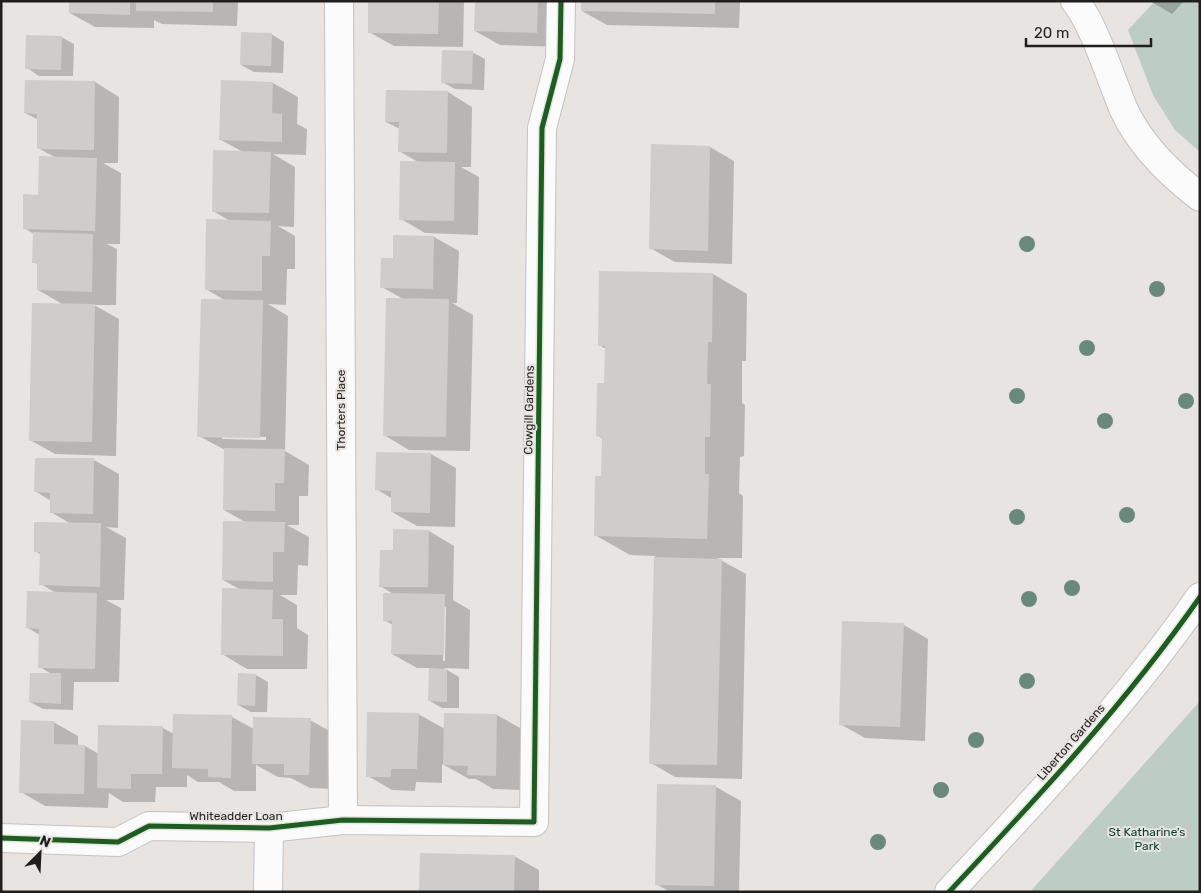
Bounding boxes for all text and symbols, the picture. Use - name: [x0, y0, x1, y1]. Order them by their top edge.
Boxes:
- scale bar: [1026, 15, 1151, 47]
- text: 20 m: [1034, 24, 1069, 42]
- street label: Cowgill Gardens: [521, 365, 537, 455]
- street label: Thorters Place: [334, 369, 348, 451]
- street label: Liberton Gardens: [1034, 701, 1108, 783]
- street label: Whiteadder Loan: [189, 809, 283, 823]
- park label: St Katharine's Park: [1108, 825, 1186, 853]
- north arrow: [15, 828, 65, 878]
- text: N: [37, 832, 53, 851]

